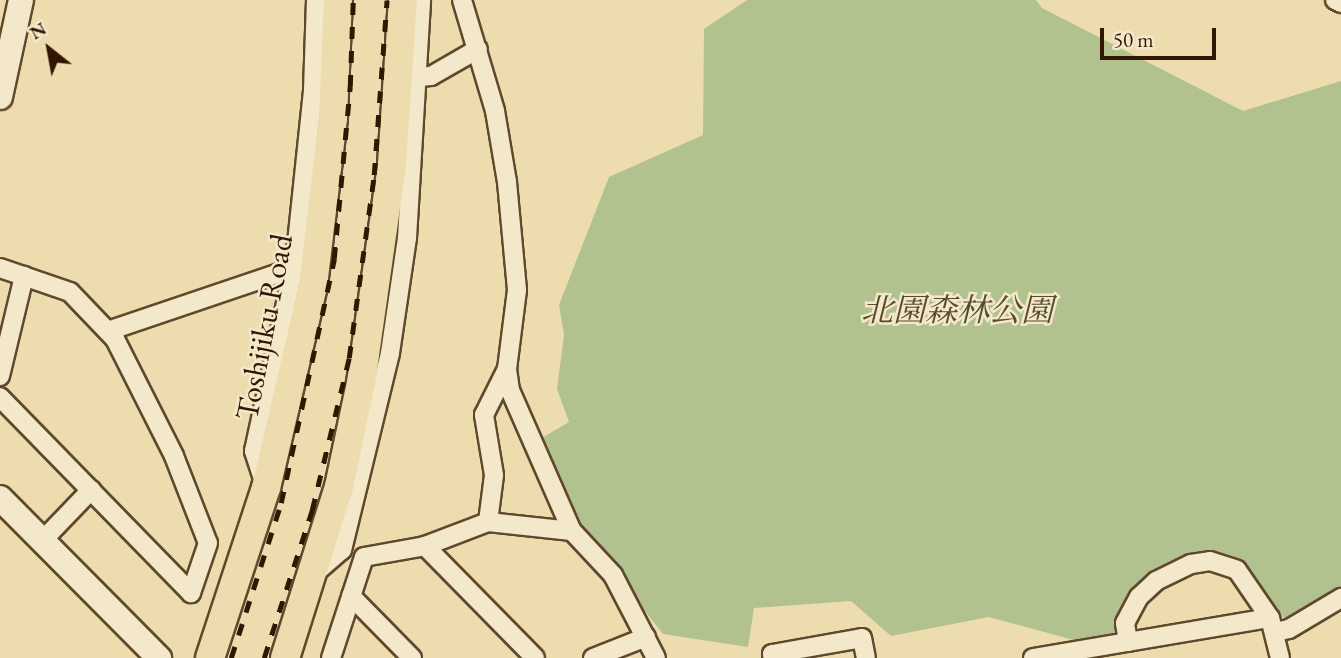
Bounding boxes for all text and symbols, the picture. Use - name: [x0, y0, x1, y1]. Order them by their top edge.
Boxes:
- north arrow: [14, 14, 84, 84]
- scale bar: [1103, 14, 1218, 58]
- text: N: [25, 16, 51, 45]
- text: 50 m: [1113, 26, 1154, 53]
- street label: Toshijiku Road: [227, 231, 301, 423]
- park label: 北園森林公園: [861, 291, 1053, 329]

